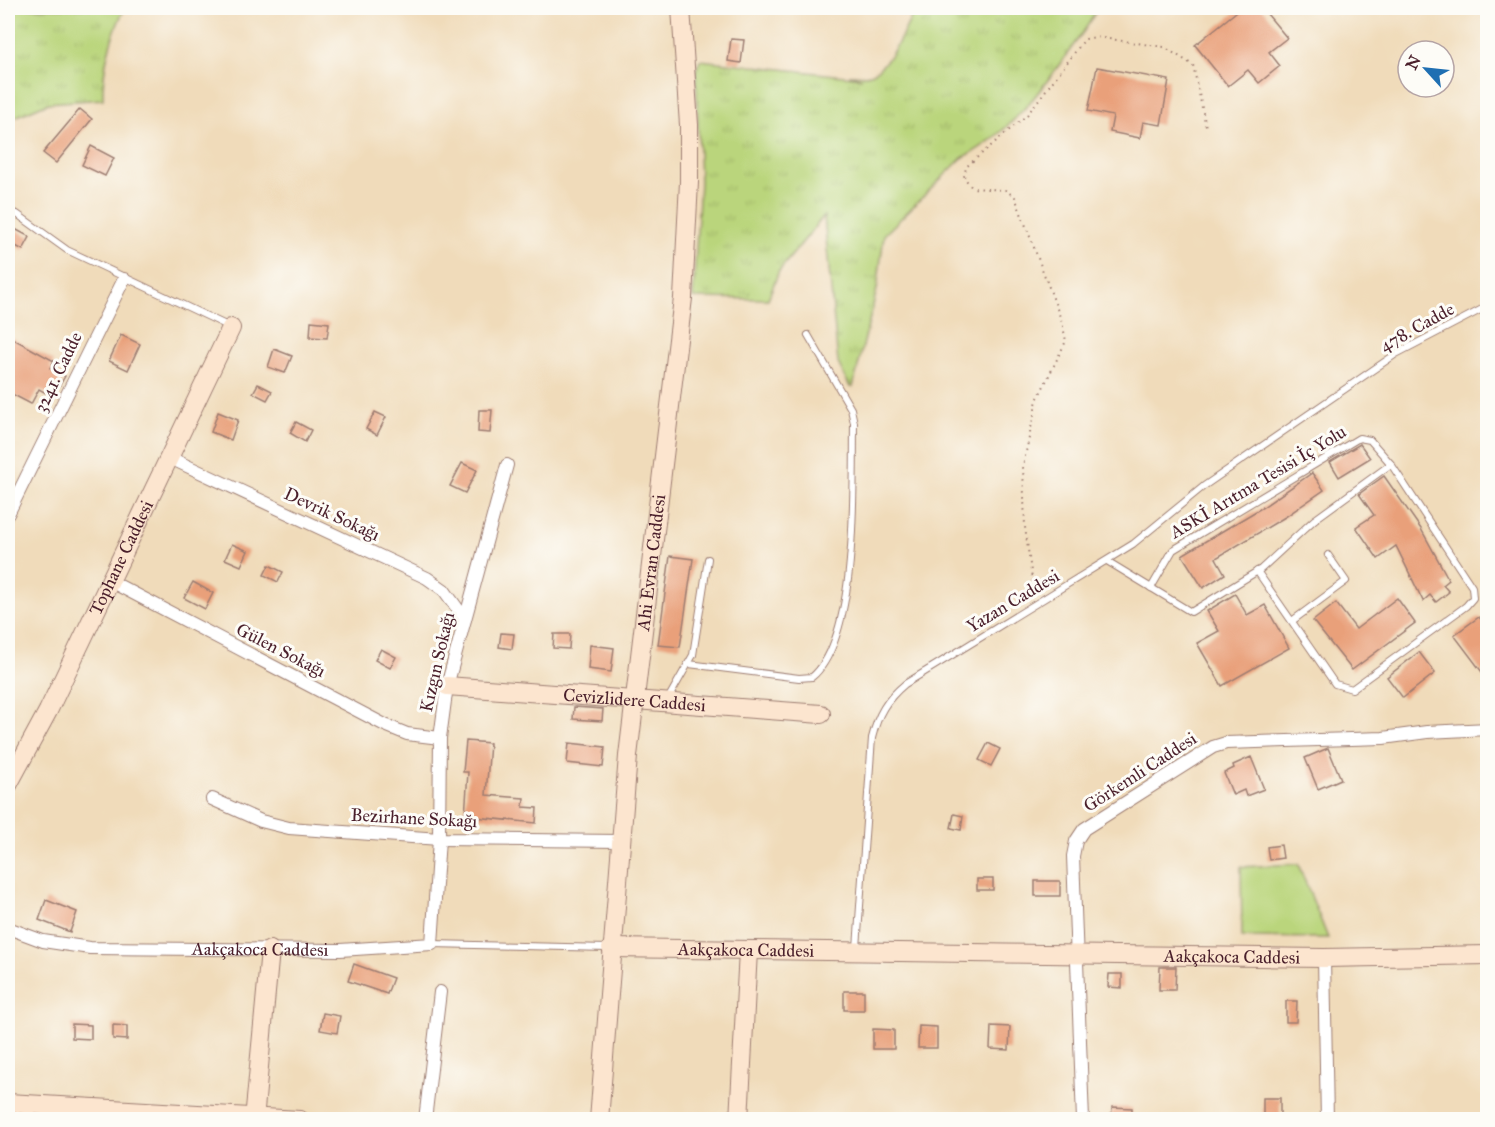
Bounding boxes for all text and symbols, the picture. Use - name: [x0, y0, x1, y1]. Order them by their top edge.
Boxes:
- north arrow: [1396, 39, 1456, 99]
- text: N: [1402, 52, 1425, 73]
- street label: 478. Cadde: [1376, 298, 1458, 356]
- street label: 3241. Cadde: [29, 328, 87, 416]
- street label: ASKİ Arıtma Tesisi İç Yolu: [1164, 420, 1350, 544]
- street label: Devrik Sokağı: [280, 482, 383, 547]
- street label: Ahi Evran Caddesi: [632, 493, 670, 633]
- street label: Tophane Caddesi: [84, 497, 158, 619]
- street label: Yazan Caddesi: [963, 565, 1063, 637]
- street label: Kızgın Sokağı: [415, 610, 460, 714]
- street label: Gülen Sokağı: [232, 618, 329, 683]
- street label: Cevizlidere Caddesi: [562, 684, 707, 716]
- street label: Görkemli Caddesi: [1079, 727, 1201, 817]
- street label: Bezirhane Sokağı: [350, 804, 478, 833]
- street label: Aakçakoca Caddesi: [191, 938, 329, 961]
- street label: Aakçakoca Caddesi: [676, 938, 815, 962]
- street label: Aakçakoca Caddesi: [1162, 945, 1300, 969]

